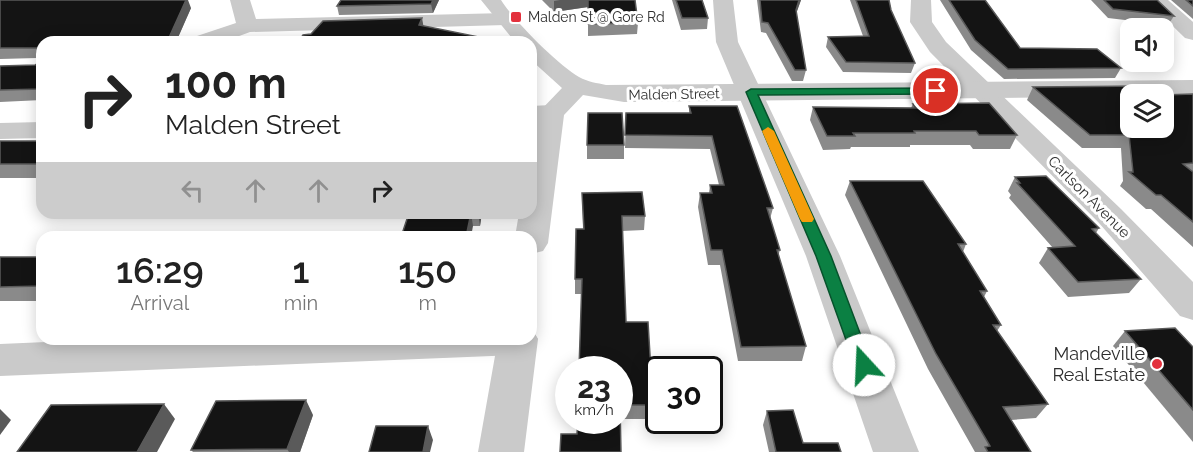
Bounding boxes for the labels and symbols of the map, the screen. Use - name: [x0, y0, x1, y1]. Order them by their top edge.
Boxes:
- place label: Malden St @ Gore Rd: [528, 9, 665, 25]
- marker: Malden St @ Gore Rd: [509, 10, 523, 24]
- pin: [910, 65, 961, 116]
- street label: Malden Street: [628, 85, 720, 103]
- street label: Carlson Avenue: [1044, 152, 1134, 242]
- position arrow: [832, 333, 896, 397]
- place label: Mandeville Real Estate: [1052, 343, 1145, 385]
- speed limit sign: 30: [645, 356, 723, 434]
- marker: Mandeville Real Estate: [1150, 357, 1164, 371]

